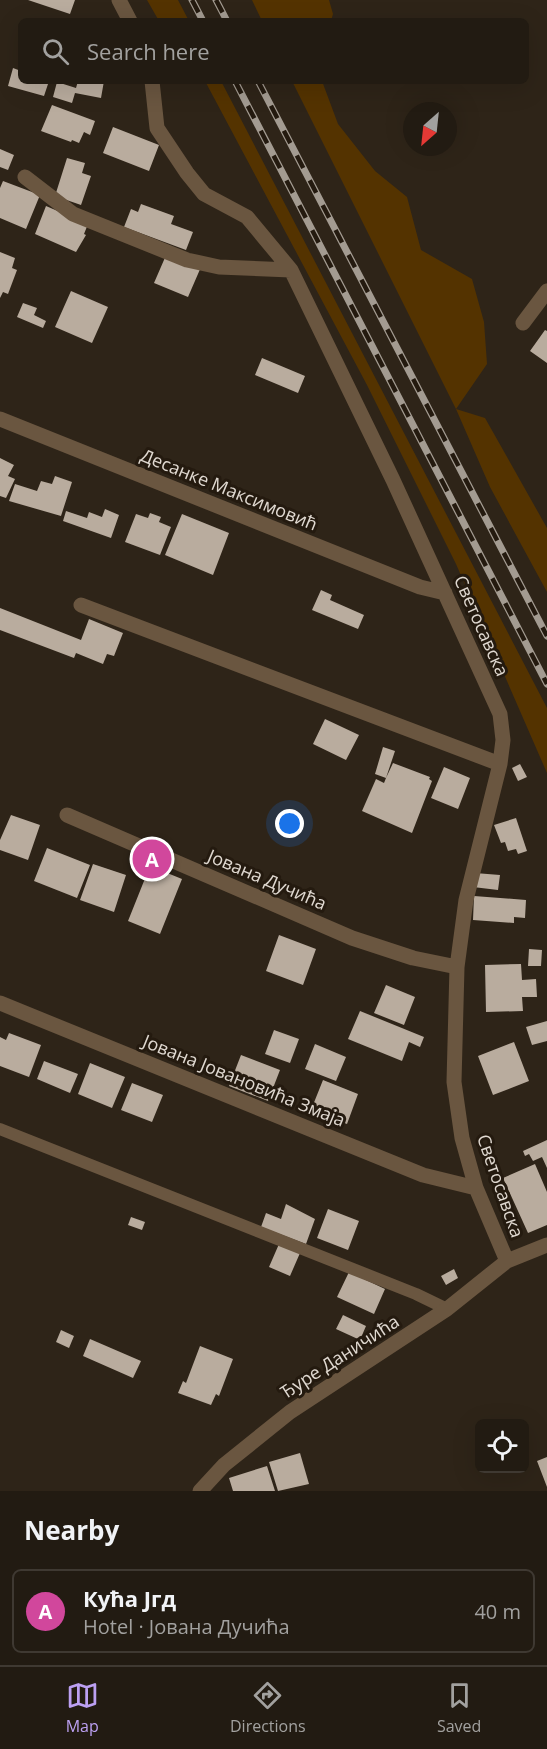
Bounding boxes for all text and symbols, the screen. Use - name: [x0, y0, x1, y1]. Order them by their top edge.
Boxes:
- search box: [18, 18, 529, 84]
- icon: search: [39, 35, 72, 68]
- text: Search here: [87, 36, 210, 66]
- north arrow: [403, 102, 457, 156]
- street label: Десанке Максимовић: [137, 443, 321, 536]
- street label: Светосавска: [449, 571, 515, 680]
- your location: [275, 809, 304, 838]
- pin: A: [132, 836, 172, 882]
- street label: Јована Дучића: [202, 842, 330, 915]
- street label: Јована Јовановића Змаја: [138, 1028, 349, 1132]
- street label: Светосавска: [472, 1131, 530, 1241]
- street label: Ђуре Даничића: [276, 1309, 403, 1403]
- map controls: [475, 1419, 529, 1473]
- button: locate: [475, 1419, 529, 1473]
- text: Nearby: [24, 1512, 119, 1548]
- text: Кућа Јгд: [83, 1583, 176, 1613]
- text: A: [39, 1598, 52, 1625]
- text: 40 m: [474, 1598, 521, 1625]
- text: Hotel · Јована Дучића: [83, 1613, 290, 1640]
- tab: Map: [66, 1679, 99, 1737]
- tab: Directions: [230, 1679, 306, 1737]
- tab: Saved: [437, 1679, 481, 1737]

